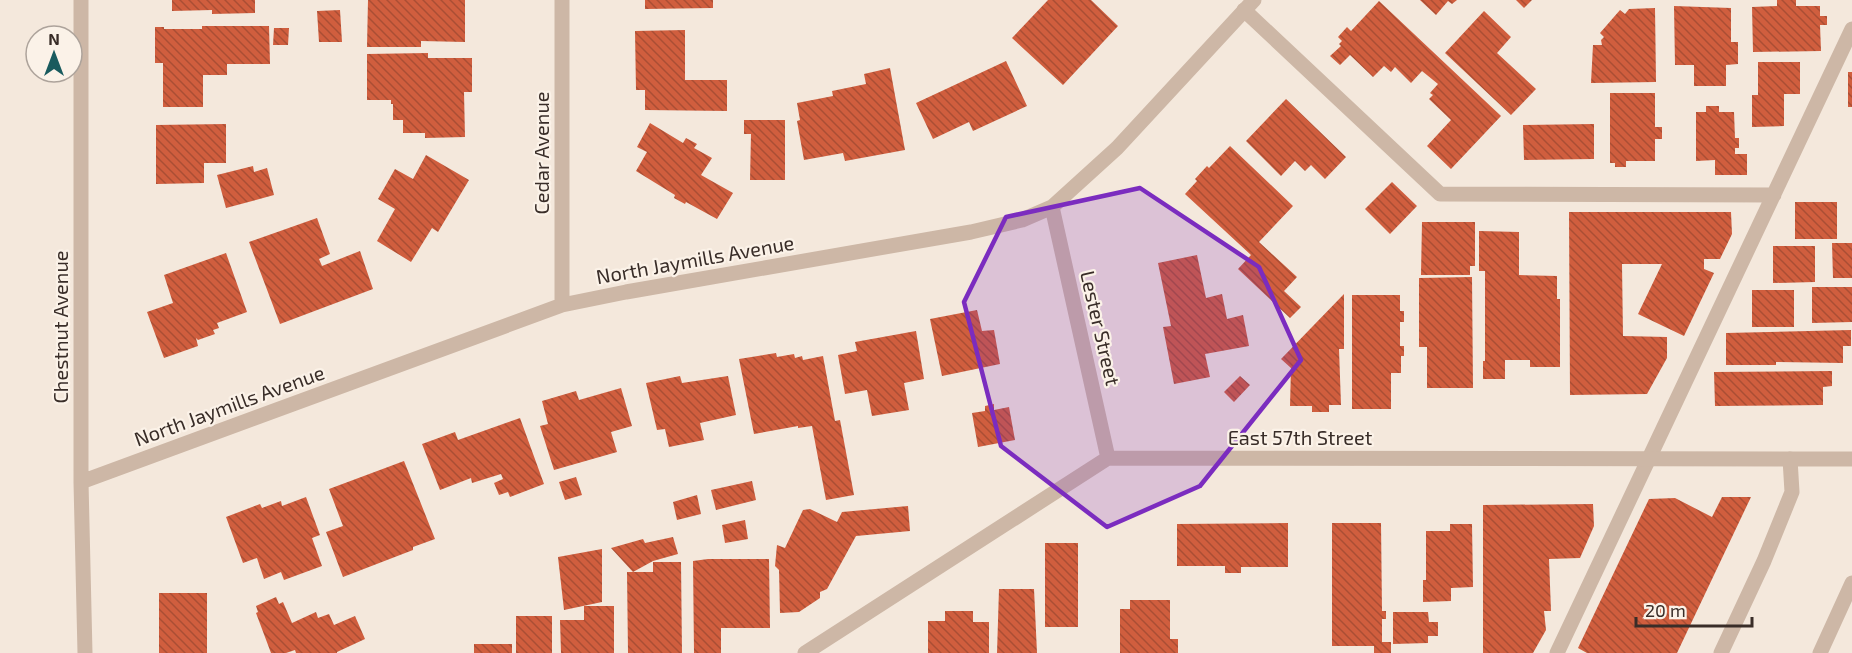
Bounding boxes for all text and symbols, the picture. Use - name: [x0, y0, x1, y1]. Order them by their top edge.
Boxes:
- north arrow: [24, 24, 84, 84]
- text: N: [48, 29, 60, 48]
- street label: Cedar Avenue: [529, 91, 553, 215]
- street label: North Jaymills Avenue: [594, 230, 796, 288]
- street label: Chestnut Avenue: [48, 250, 72, 404]
- street label: Lester Street: [1076, 268, 1126, 388]
- street label: North Jaymills Avenue: [131, 359, 327, 451]
- street label: East 57th Street: [1228, 425, 1373, 449]
- scale bar: [1636, 590, 1752, 628]
- text: 20 m: [1645, 599, 1686, 621]

